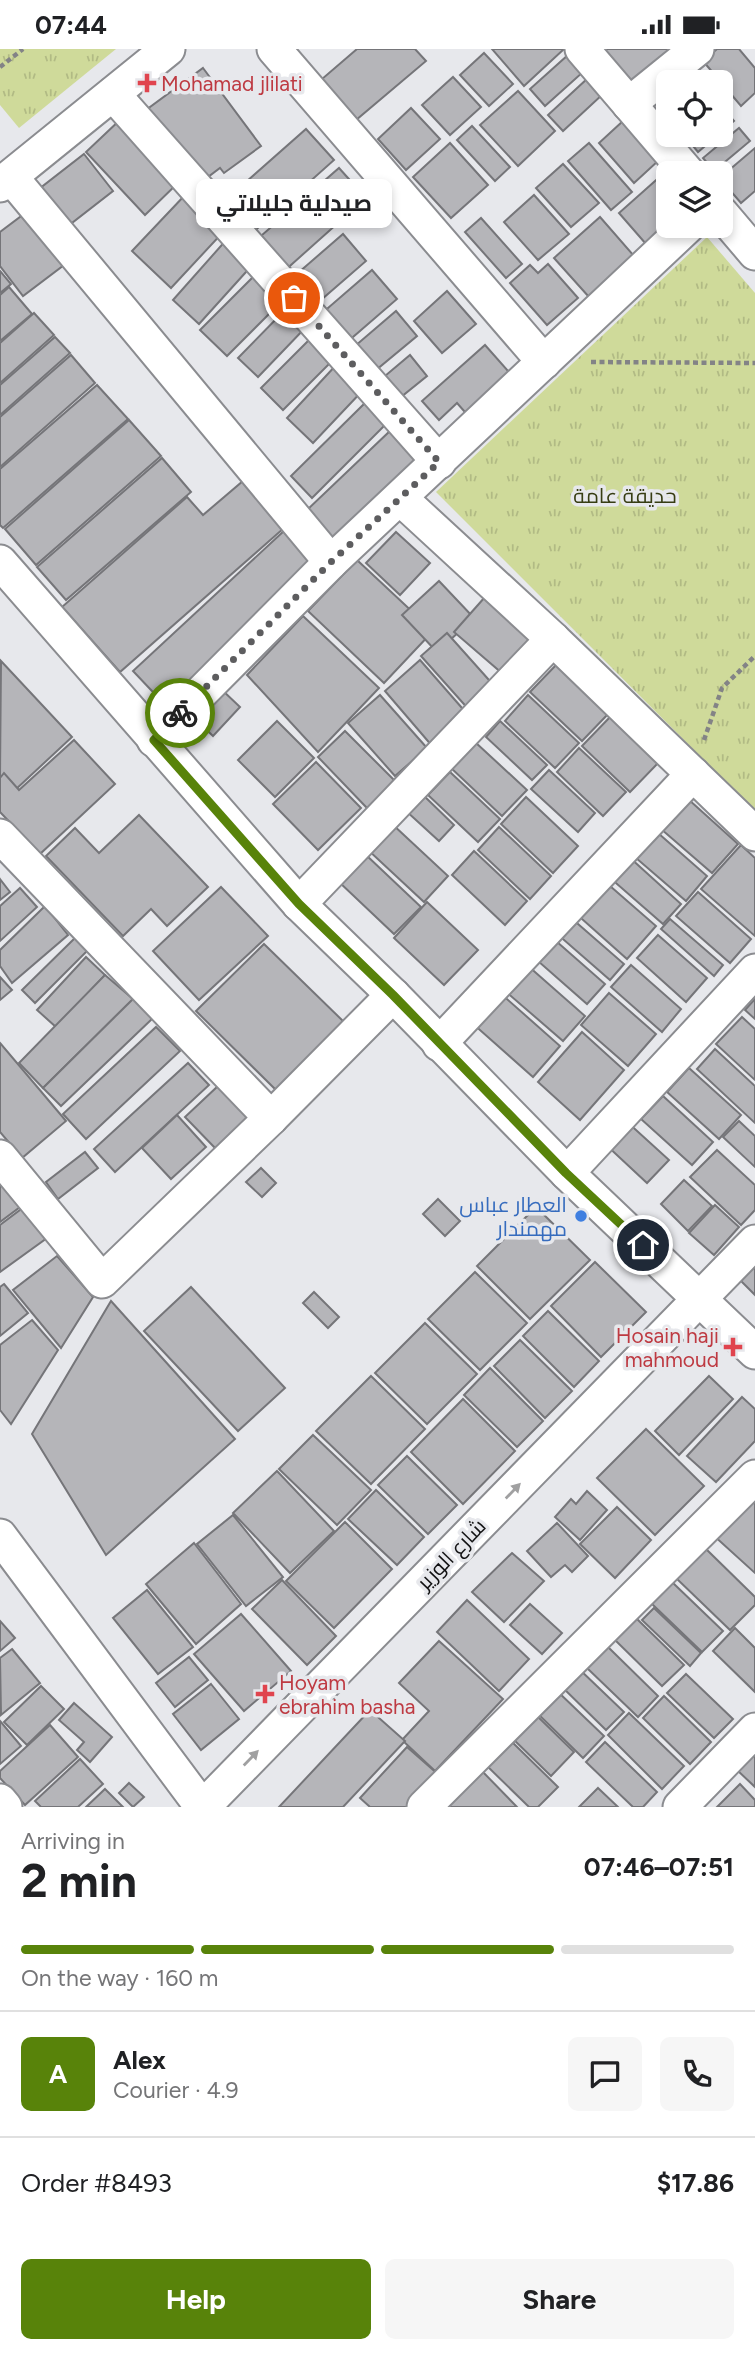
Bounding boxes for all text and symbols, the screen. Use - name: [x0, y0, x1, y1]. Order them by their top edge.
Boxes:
- text: 07:44: [35, 9, 107, 41]
- map controls: [656, 70, 733, 238]
- button: locate: [656, 70, 733, 147]
- place label: Mohamad jlilati: [161, 71, 303, 96]
- marker: Mohamad jlilati: [139, 75, 155, 91]
- button: layers: [656, 161, 733, 238]
- callout: صيدلية جليلاتي: [196, 179, 392, 228]
- text: صيدلية جليلاتي: [216, 189, 372, 217]
- pin: [264, 268, 324, 328]
- icon: bag: [275, 279, 313, 317]
- park label: حديقة عامة: [573, 483, 677, 508]
- courier: [145, 678, 215, 748]
- icon: bike: [161, 694, 199, 732]
- place label: العطار عباس مهمندار: [459, 1192, 567, 1242]
- marker: العطار عباس مهمندار: [573, 1208, 589, 1224]
- pin: [613, 1215, 673, 1275]
- icon: home: [624, 1226, 662, 1264]
- place label: Hosain haji mahmoud: [616, 1323, 719, 1372]
- marker: Hosain haji mahmoud: [725, 1339, 741, 1355]
- one-way arrow: [504, 1483, 520, 1500]
- street label: شارع الوزير: [411, 1513, 492, 1597]
- place label: Hoyam ebrahim basha: [279, 1670, 415, 1719]
- marker: Hoyam ebrahim basha: [257, 1686, 273, 1702]
- one-way arrow: [242, 1750, 259, 1767]
- text: Arriving in: [21, 1827, 125, 1855]
- text: 07:46–07:51: [584, 1851, 734, 1883]
- text: 2 min: [21, 1853, 137, 1909]
- text: On the way · 160 m: [21, 1964, 218, 1992]
- button: chat: [568, 2037, 642, 2111]
- button: phone: [660, 2037, 734, 2111]
- text: Alex: [113, 2044, 166, 2076]
- text: A: [49, 2058, 67, 2090]
- text: Courier · 4.9: [113, 2076, 239, 2104]
- text: Order #8493: [21, 2167, 172, 2199]
- text: $17.86: [657, 2167, 734, 2199]
- button: Help: [21, 2259, 371, 2339]
- button: Share: [385, 2259, 734, 2339]

